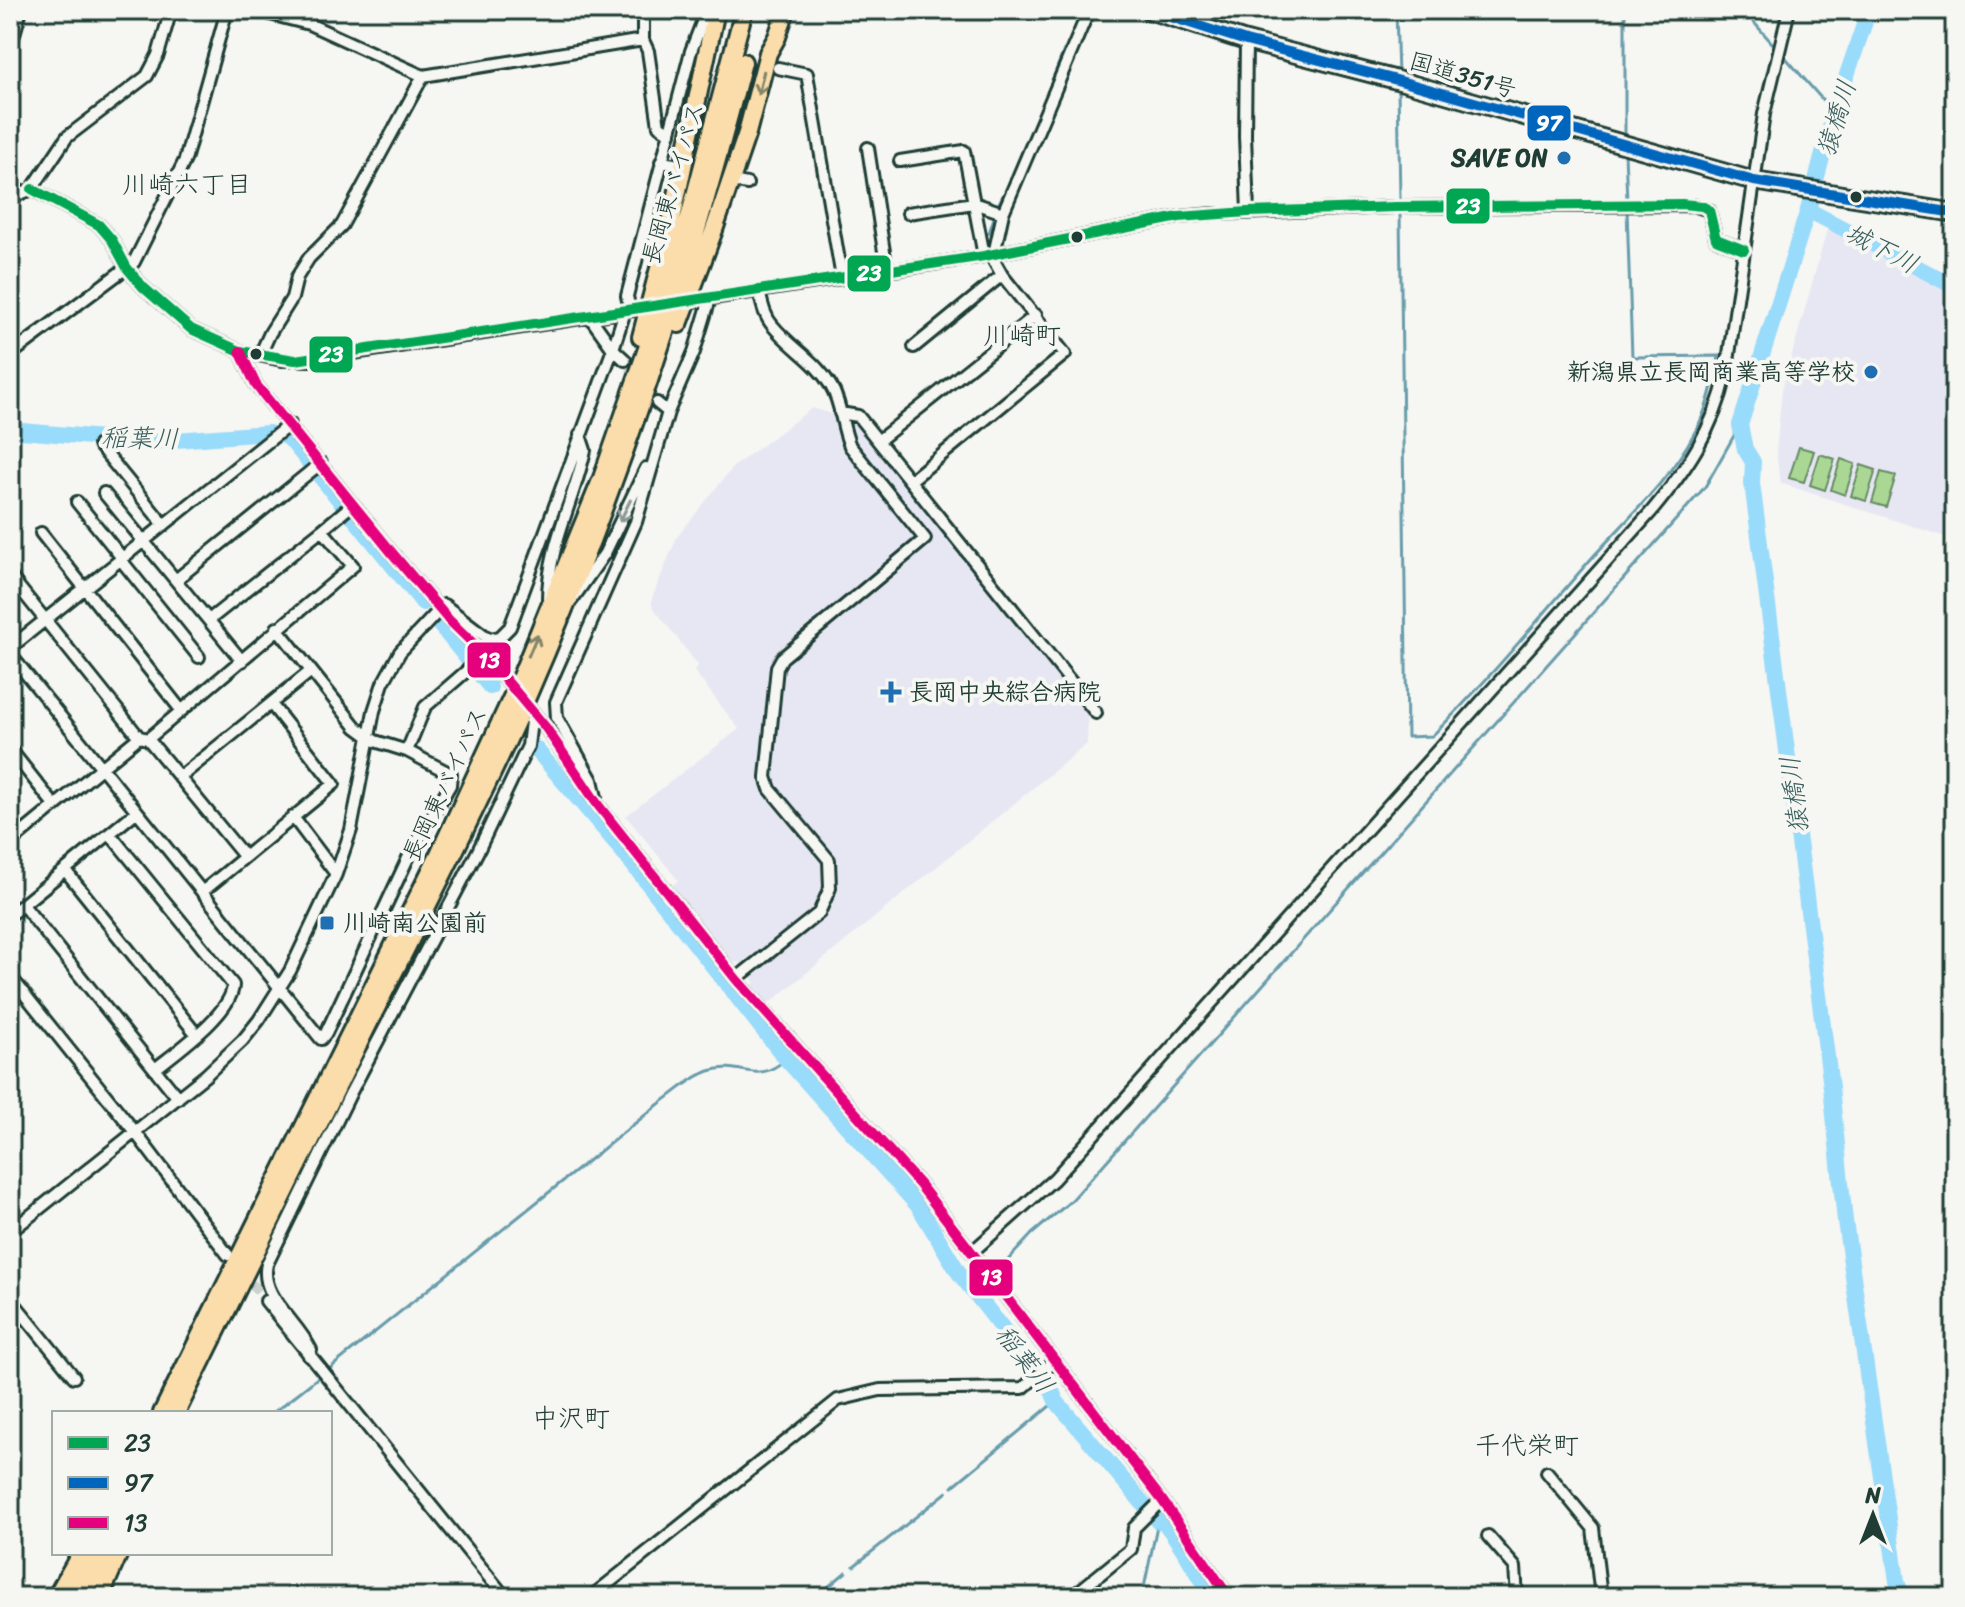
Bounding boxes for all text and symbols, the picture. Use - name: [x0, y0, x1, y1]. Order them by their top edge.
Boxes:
- street label: 国道351号: [1404, 40, 1522, 110]
- one-way arrow: [753, 70, 768, 96]
- water label: 猿橋川: [1803, 74, 1869, 162]
- street label: 長岡東バイパス: [630, 97, 716, 269]
- line badge: 97: [1526, 104, 1572, 142]
- text: 97: [1536, 104, 1564, 143]
- place label: SAVE ON: [1450, 137, 1548, 179]
- marker: SAVE ON: [1555, 149, 1573, 167]
- district label: 川崎六丁目: [122, 161, 252, 207]
- line badge: 23: [1445, 187, 1491, 225]
- text: 23: [1455, 187, 1480, 226]
- unlabelled marker: [1848, 189, 1864, 205]
- water label: 城下川: [1837, 209, 1927, 287]
- unlabelled marker: [1069, 229, 1085, 245]
- line badge: 23: [846, 254, 892, 293]
- text: 23: [856, 254, 881, 293]
- district label: 川崎町: [983, 312, 1061, 358]
- line badge: 23: [308, 335, 354, 374]
- text: 23: [318, 335, 343, 374]
- unlabelled marker: [248, 346, 264, 362]
- place label: 新潟県立長岡商業高等学校: [1567, 351, 1855, 393]
- marker: 新潟県立長岡商業高等学校: [1862, 363, 1880, 381]
- water label: 稲葉川: [101, 414, 179, 462]
- one-way arrow: [617, 499, 632, 523]
- one-way arrow: [526, 633, 541, 658]
- line badge: 13: [466, 641, 512, 679]
- text: 13: [478, 641, 500, 680]
- place label: 長岡中央綜合病院: [909, 671, 1101, 713]
- marker: 長岡中央綜合病院: [880, 681, 902, 703]
- street label: 長岡東バイパス: [391, 699, 499, 869]
- water label: 猿橋川: [1766, 753, 1822, 837]
- place label: 川崎南公園前: [343, 902, 487, 944]
- marker: 川崎南公園前: [318, 914, 336, 932]
- line badge: 13: [968, 1258, 1014, 1297]
- text: 13: [980, 1258, 1002, 1297]
- water label: 稲葉川: [983, 1314, 1067, 1404]
- district label: 中沢町: [532, 1395, 610, 1441]
- legend: [52, 1411, 332, 1555]
- text: 23: [124, 1422, 151, 1464]
- district label: 千代栄町: [1475, 1422, 1579, 1468]
- text: 97: [124, 1462, 154, 1504]
- north arrow: [1833, 1475, 1913, 1555]
- text: N: [1864, 1476, 1881, 1515]
- text: 13: [124, 1502, 147, 1544]

